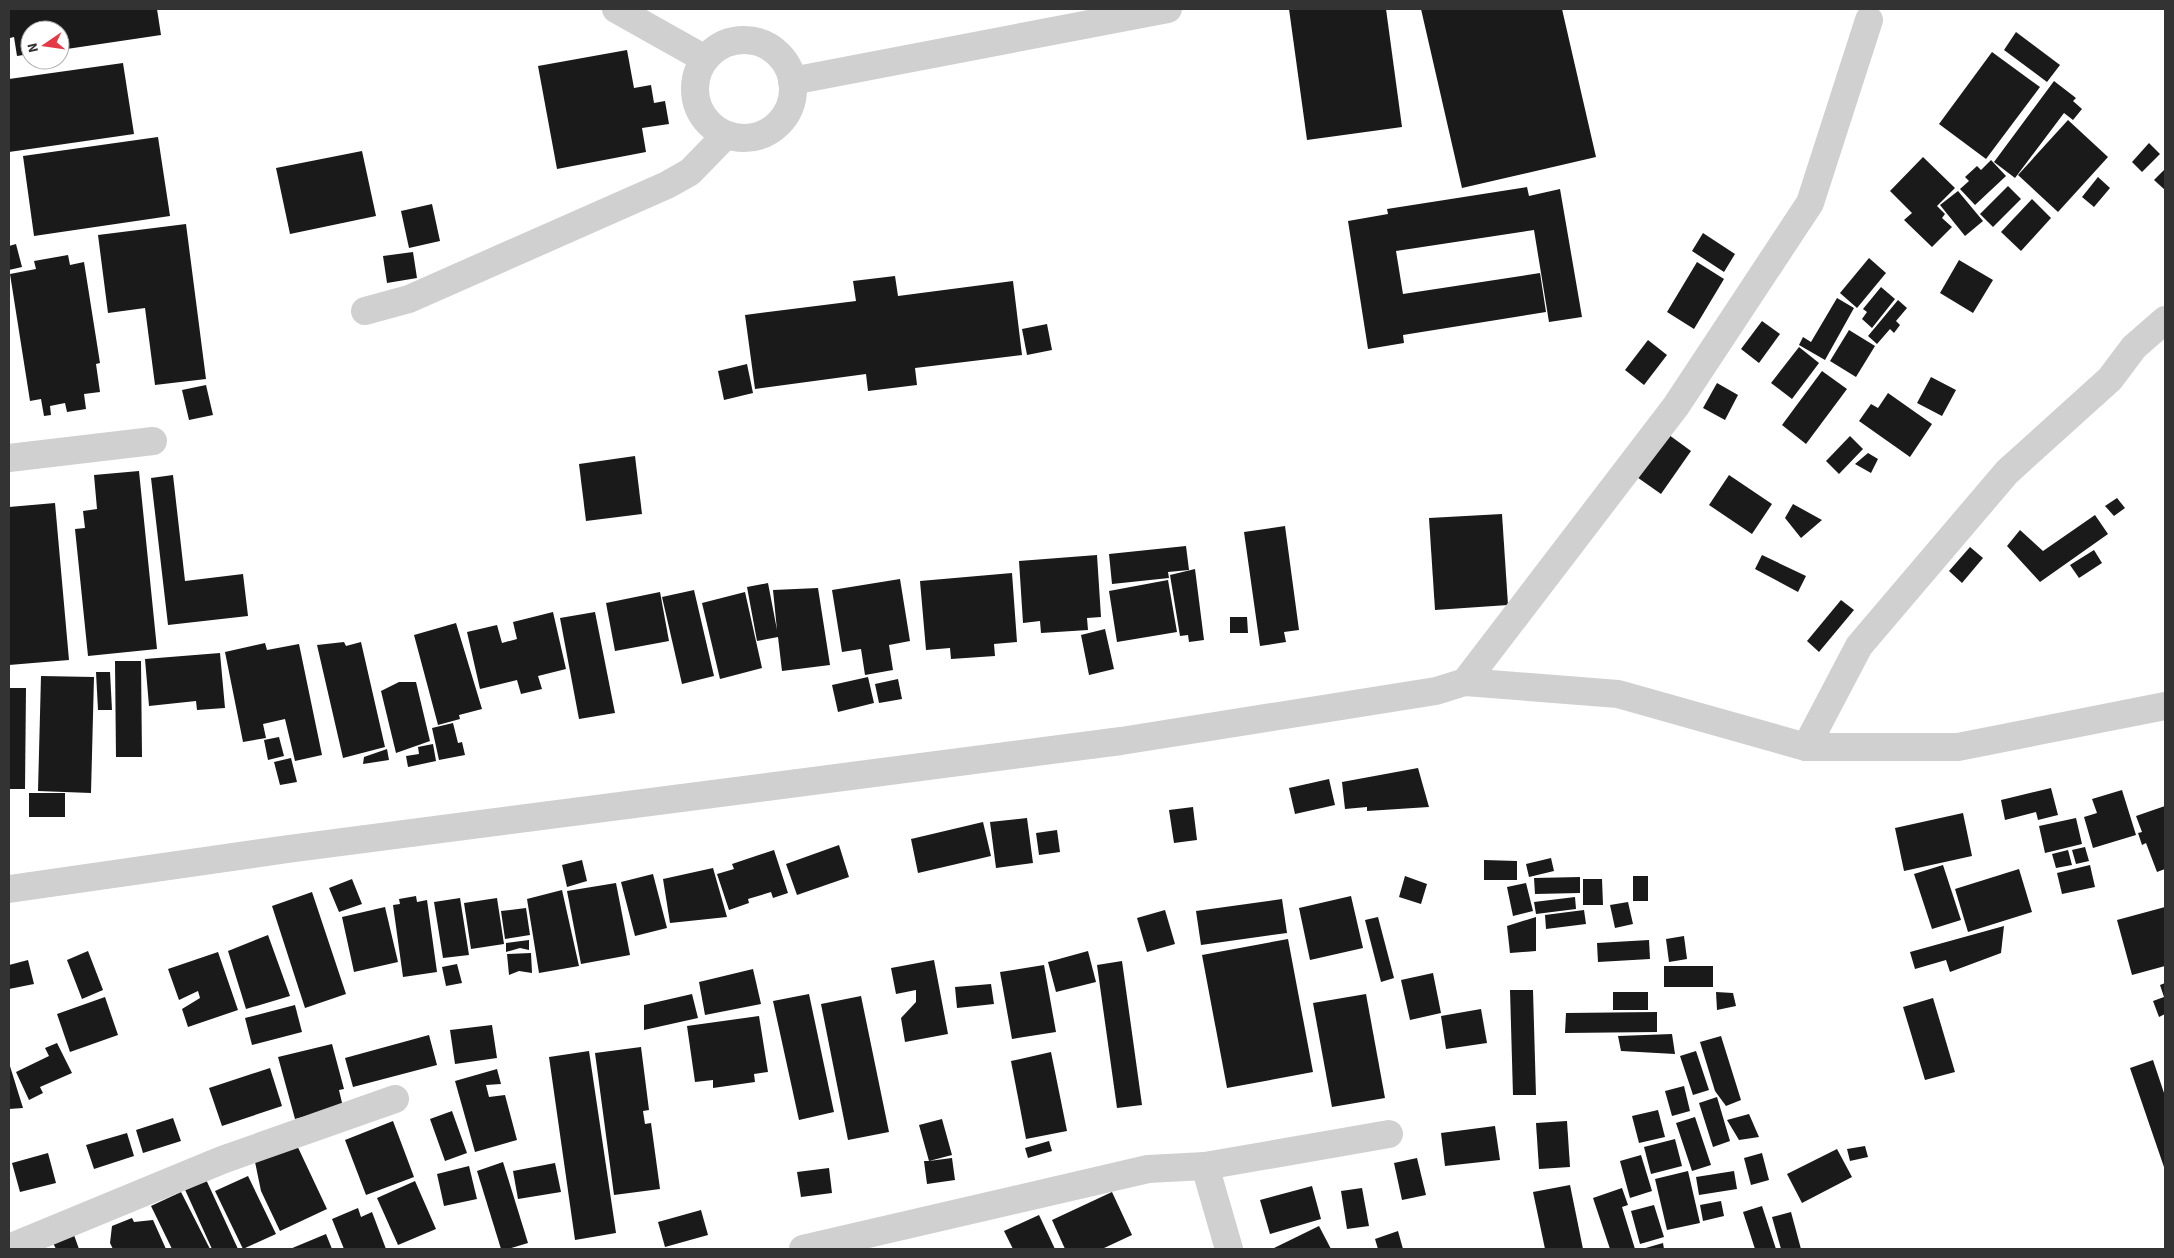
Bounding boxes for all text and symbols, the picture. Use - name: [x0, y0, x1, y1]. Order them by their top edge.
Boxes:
- north arrow: [20, 20, 70, 70]
- text: N: [23, 41, 44, 54]

